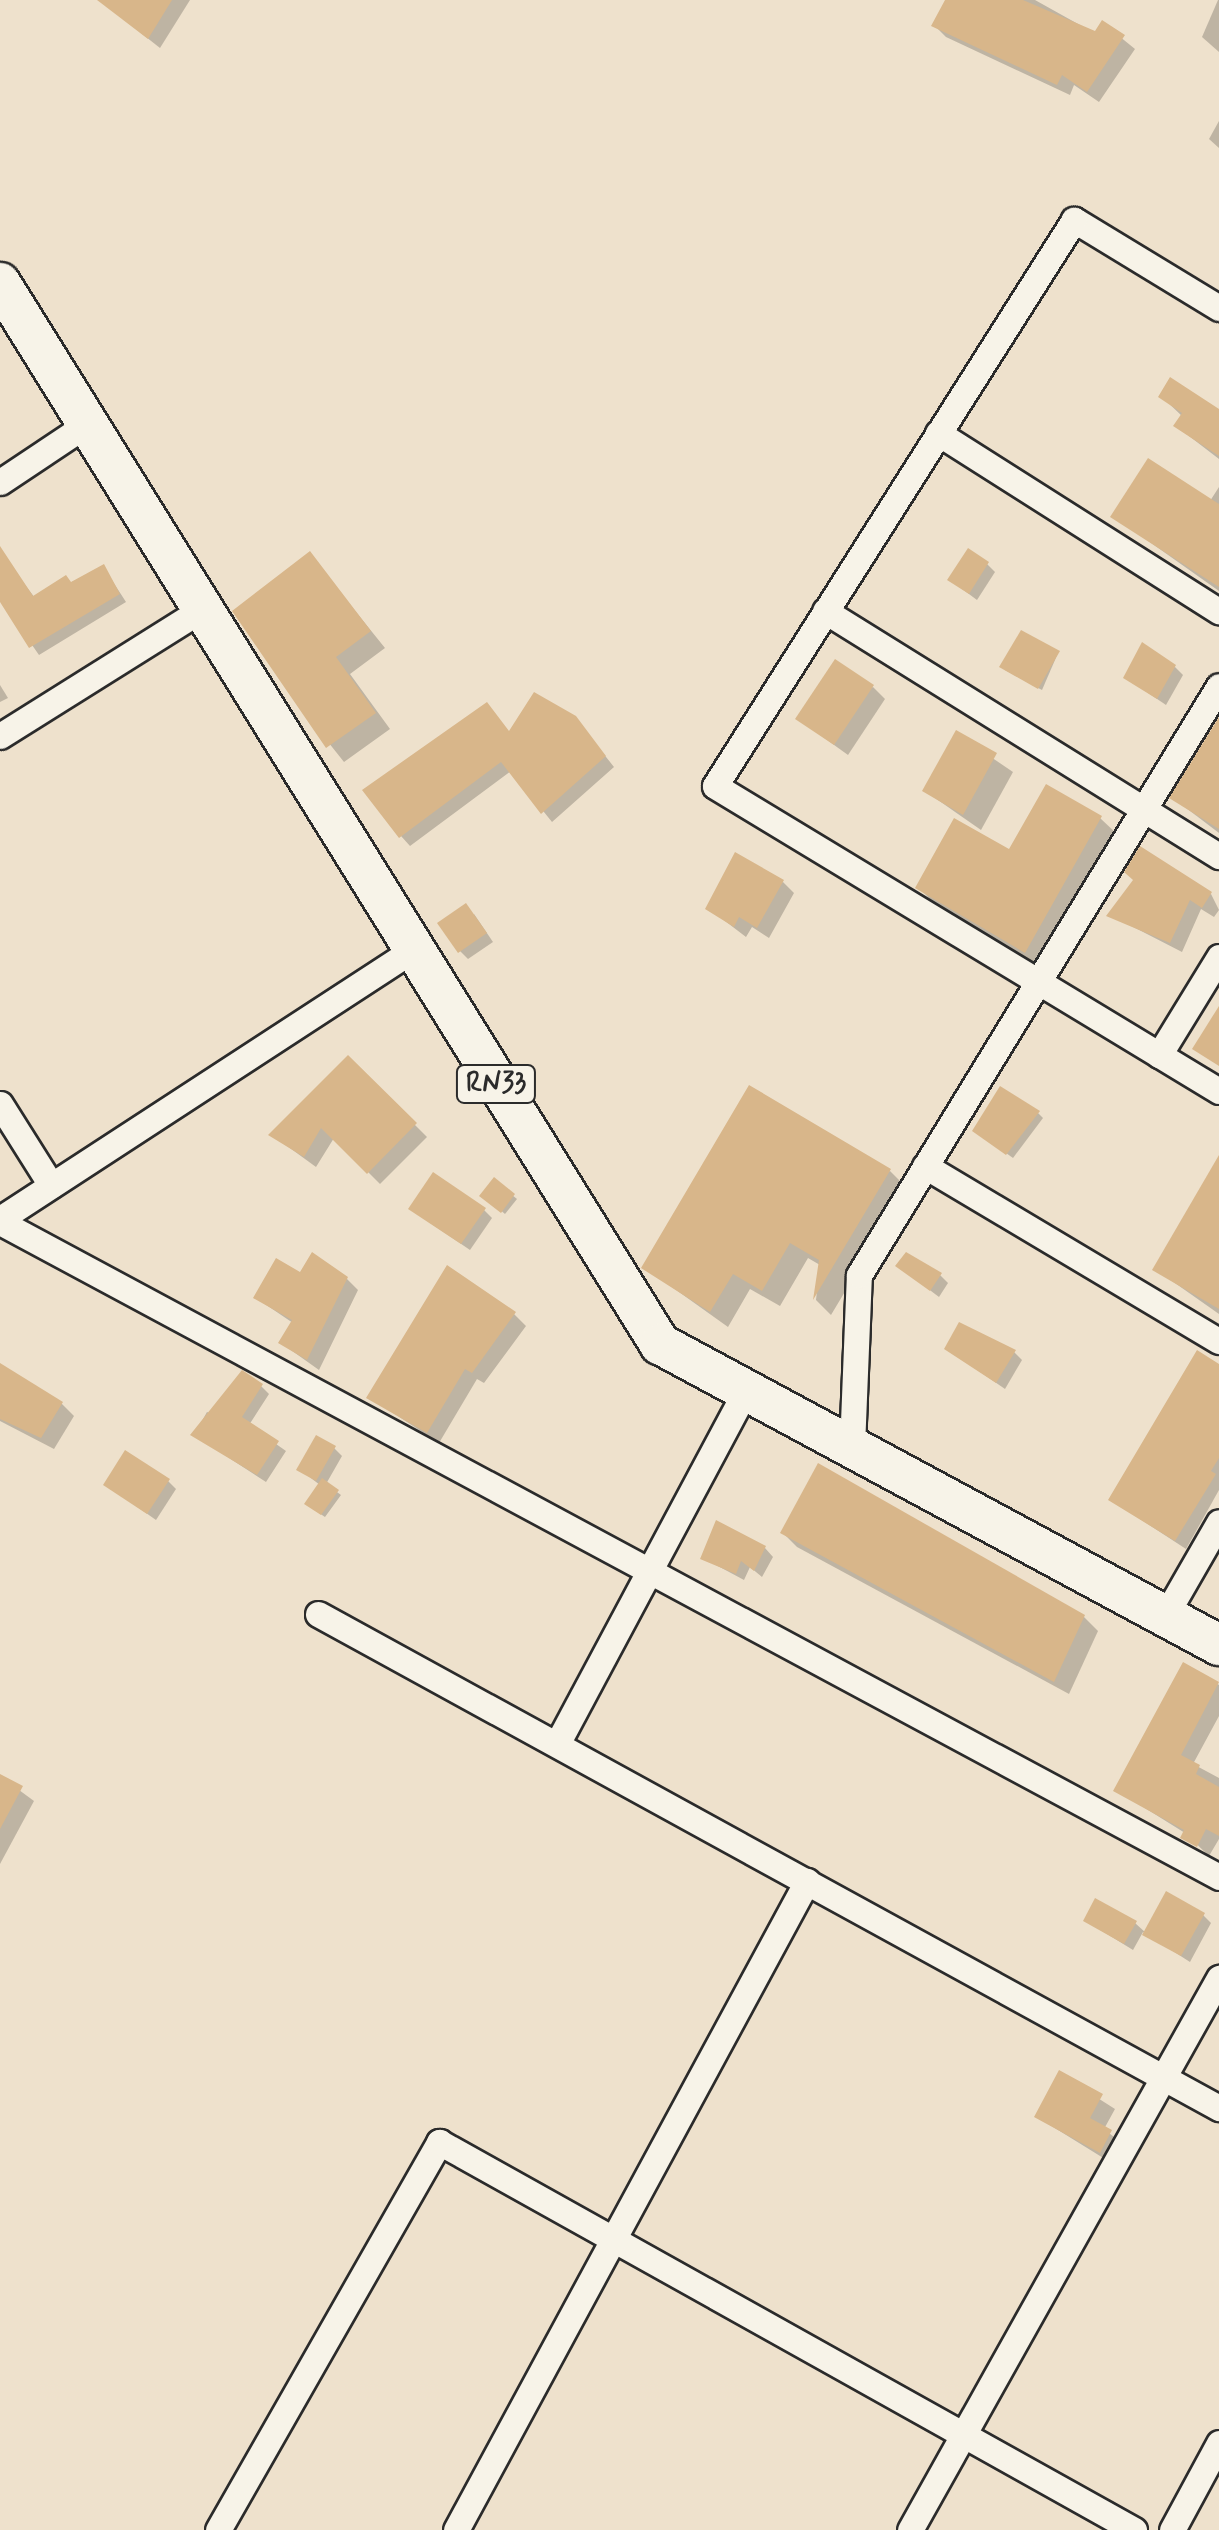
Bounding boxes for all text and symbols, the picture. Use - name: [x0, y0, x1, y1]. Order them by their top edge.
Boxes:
- road number: RN33: [454, 1061, 538, 1107]

